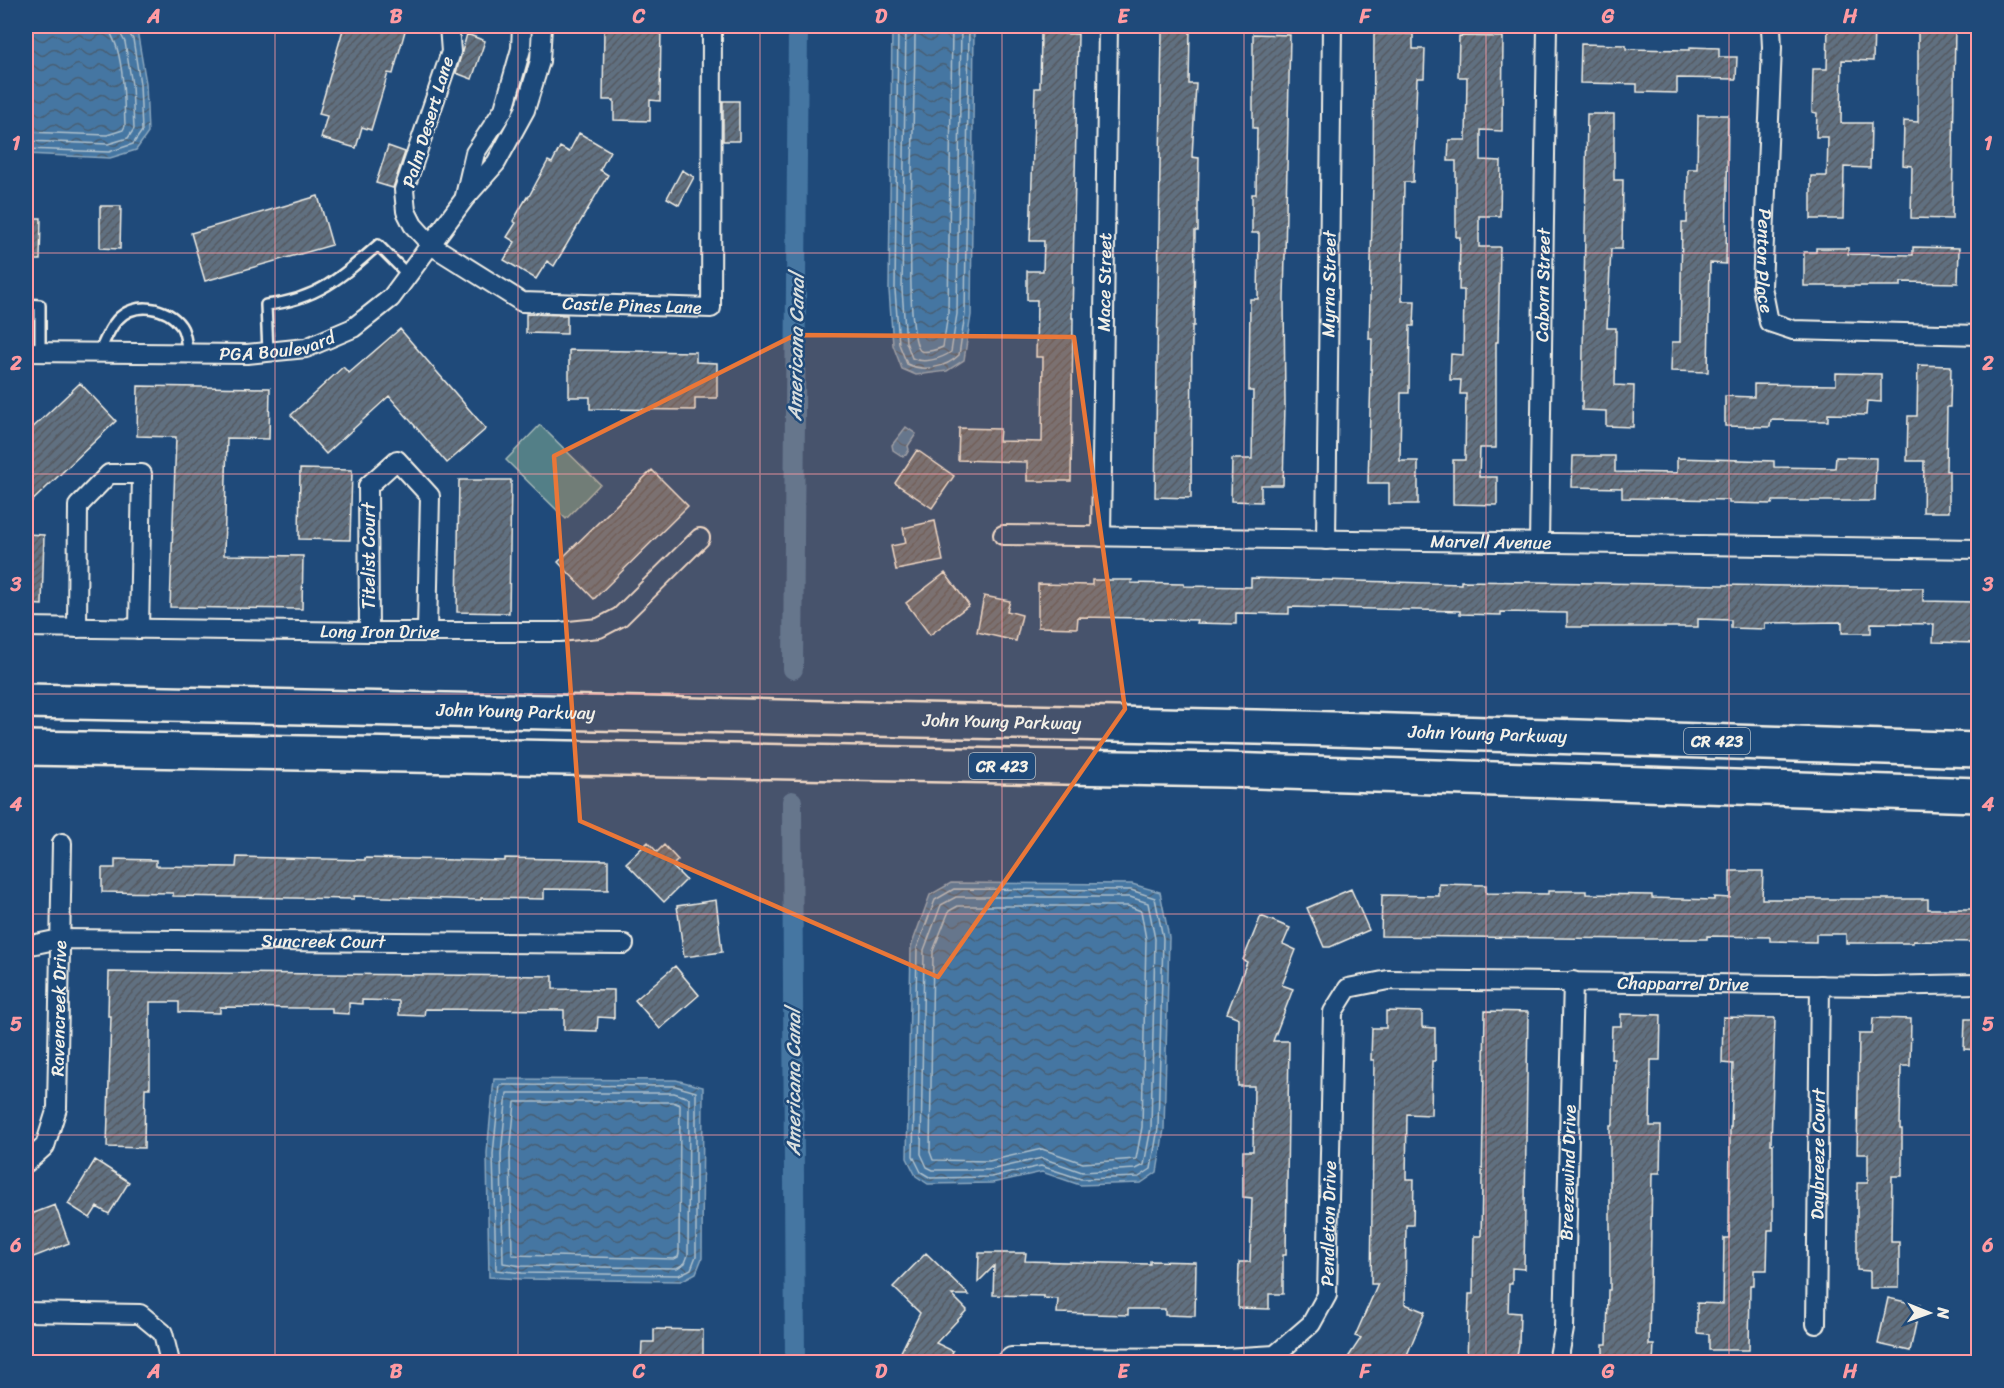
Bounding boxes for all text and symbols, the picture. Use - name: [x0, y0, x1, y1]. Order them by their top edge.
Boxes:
- text: A: [146, 0, 161, 34]
- text: B: [390, 0, 403, 34]
- text: C: [632, 0, 646, 34]
- text: D: [875, 0, 888, 34]
- text: E: [1117, 0, 1130, 34]
- text: F: [1359, 0, 1372, 34]
- text: G: [1601, 0, 1615, 34]
- text: H: [1842, 0, 1858, 34]
- street label: Palm Desert Lane: [393, 52, 463, 192]
- text: 1: [12, 126, 21, 161]
- text: 1: [1984, 126, 1993, 161]
- street label: Penton Place: [1746, 208, 1783, 316]
- street label: Caborn Street: [1526, 227, 1560, 342]
- street label: Myrna Street: [1312, 230, 1346, 338]
- street label: Mace Street: [1088, 232, 1121, 332]
- water label: Americana Canal: [777, 269, 815, 422]
- street label: Castle Pines Lane: [562, 287, 702, 324]
- street label: PGA Boulevard: [219, 321, 341, 371]
- text: 2: [9, 346, 22, 381]
- text: 2: [1981, 346, 1994, 381]
- street label: Titelist Court: [353, 502, 385, 609]
- street label: Marvell Avenue: [1430, 525, 1552, 559]
- text: 3: [10, 567, 22, 602]
- text: 3: [1982, 567, 1994, 602]
- street label: Long Iron Drive: [320, 615, 440, 648]
- street label: John Young Parkway: [435, 694, 596, 729]
- street label: John Young Parkway: [921, 704, 1082, 739]
- street label: John Young Parkway: [1407, 715, 1568, 753]
- road number: CR 423: [1684, 728, 1750, 754]
- road number: CR 423: [969, 753, 1035, 779]
- text: 4: [9, 787, 23, 822]
- text: 4: [1981, 787, 1995, 822]
- street label: Suncreek Court: [261, 925, 386, 958]
- street label: Ravencreek Drive: [42, 940, 76, 1077]
- street label: Chapparrel Drive: [1617, 967, 1749, 1000]
- water label: Americana Canal: [776, 1004, 811, 1157]
- text: 5: [10, 1007, 22, 1042]
- text: 5: [1982, 1007, 1994, 1042]
- street label: Daybreeze Court: [1801, 1087, 1835, 1220]
- street label: Breezewind Drive: [1550, 1104, 1586, 1241]
- street label: Pendleton Drive: [1311, 1160, 1346, 1287]
- text: 6: [9, 1228, 22, 1263]
- text: 6: [1981, 1228, 1994, 1263]
- north arrow: [1899, 1283, 1959, 1343]
- text: N: [1929, 1306, 1958, 1320]
- text: A: [146, 1354, 161, 1388]
- text: B: [390, 1354, 403, 1388]
- text: C: [632, 1354, 646, 1388]
- text: D: [875, 1354, 888, 1388]
- text: E: [1117, 1354, 1130, 1388]
- text: F: [1359, 1354, 1372, 1388]
- text: G: [1601, 1354, 1615, 1388]
- text: H: [1842, 1354, 1858, 1388]

